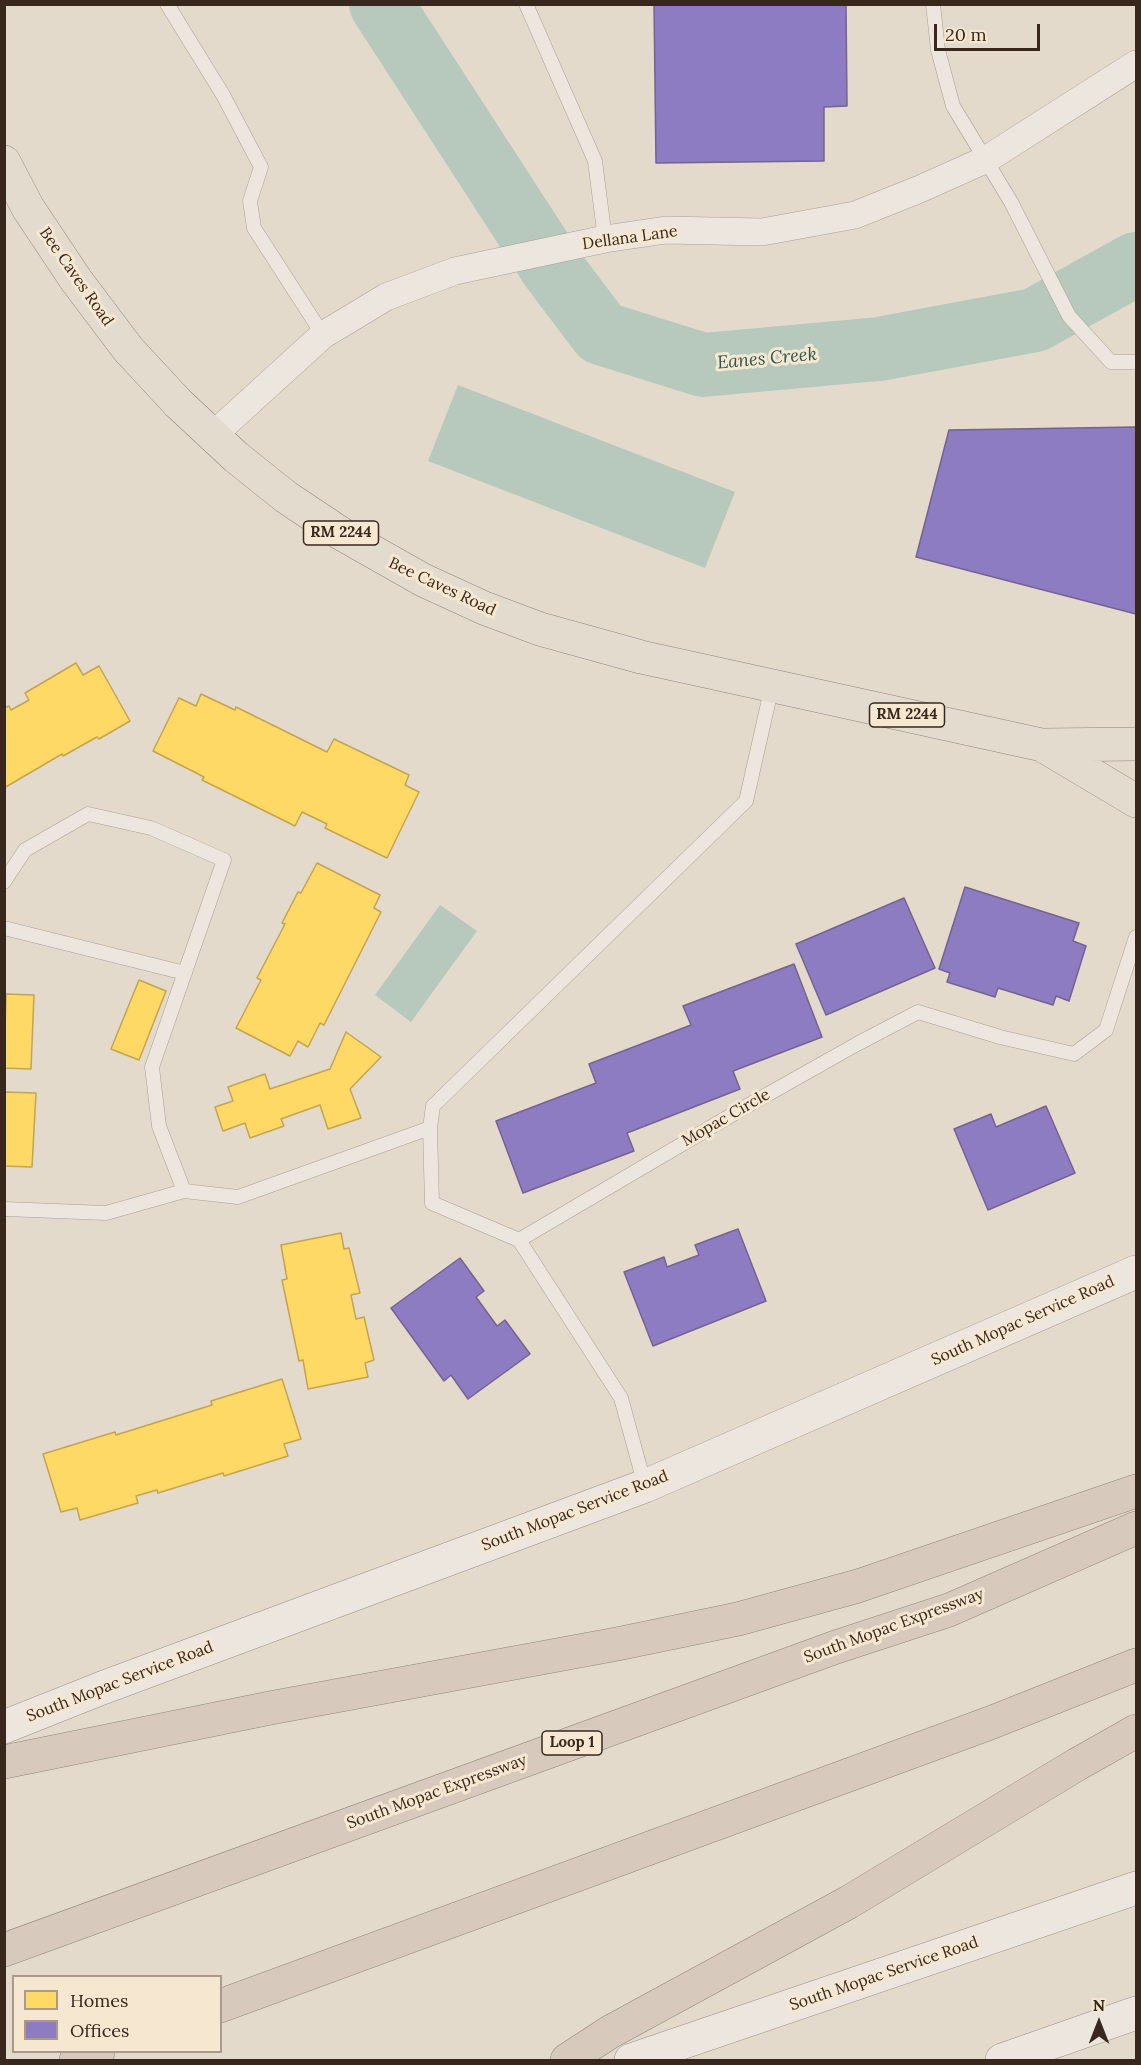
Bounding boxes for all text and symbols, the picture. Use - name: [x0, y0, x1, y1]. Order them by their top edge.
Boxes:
- scale bar: [937, 12, 1044, 50]
- text: 20 m: [945, 23, 987, 46]
- street label: Dellana Lane: [581, 222, 679, 254]
- street label: Bee Caves Road: [35, 224, 117, 330]
- water label: Eanes Creek: [716, 344, 818, 374]
- road number: RM 2244: [304, 521, 378, 545]
- street label: Bee Caves Road: [385, 554, 499, 620]
- road number: RM 2244: [870, 703, 944, 727]
- street label: Mopac Circle: [679, 1085, 773, 1151]
- street label: South Mopac Service Road: [929, 1272, 1117, 1370]
- street label: South Mopac Service Road: [479, 1467, 671, 1555]
- street label: South Mopac Expressway: [801, 1585, 987, 1667]
- street label: South Mopac Service Road: [24, 1638, 216, 1726]
- road number: Loop 1: [542, 1731, 602, 1755]
- street label: South Mopac Expressway: [344, 1751, 530, 1833]
- street label: South Mopac Service Road: [787, 1933, 981, 2015]
- legend: [12, 1975, 222, 2053]
- text: Homes: [70, 1989, 128, 2012]
- north arrow: [1069, 1993, 1129, 2053]
- text: N: [1093, 1995, 1105, 2015]
- text: Offices: [70, 2019, 129, 2042]

